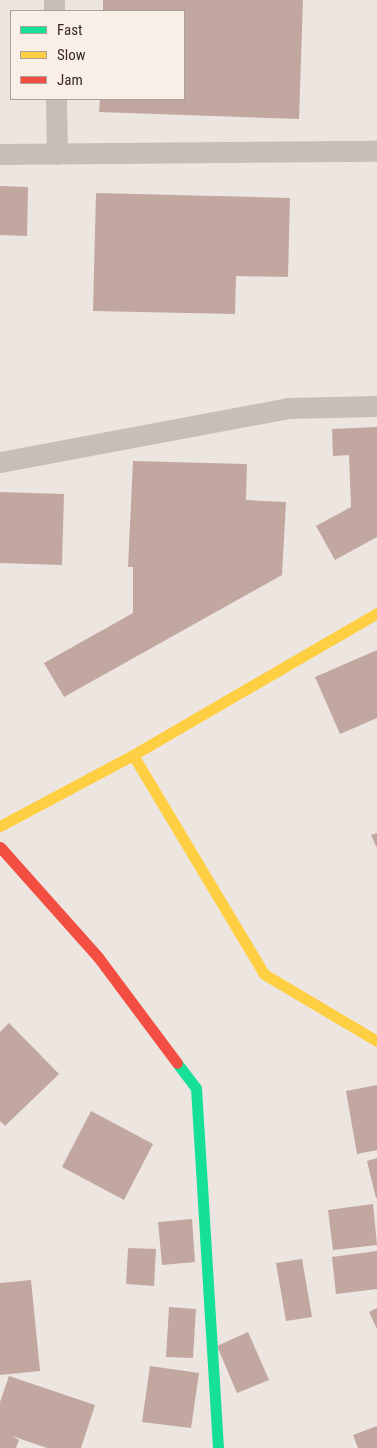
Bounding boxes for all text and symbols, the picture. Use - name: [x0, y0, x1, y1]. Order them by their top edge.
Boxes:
- legend: [10, 10, 185, 100]
- text: Fast: [57, 21, 82, 39]
- text: Slow: [57, 46, 86, 64]
- text: Jam: [57, 71, 83, 89]

